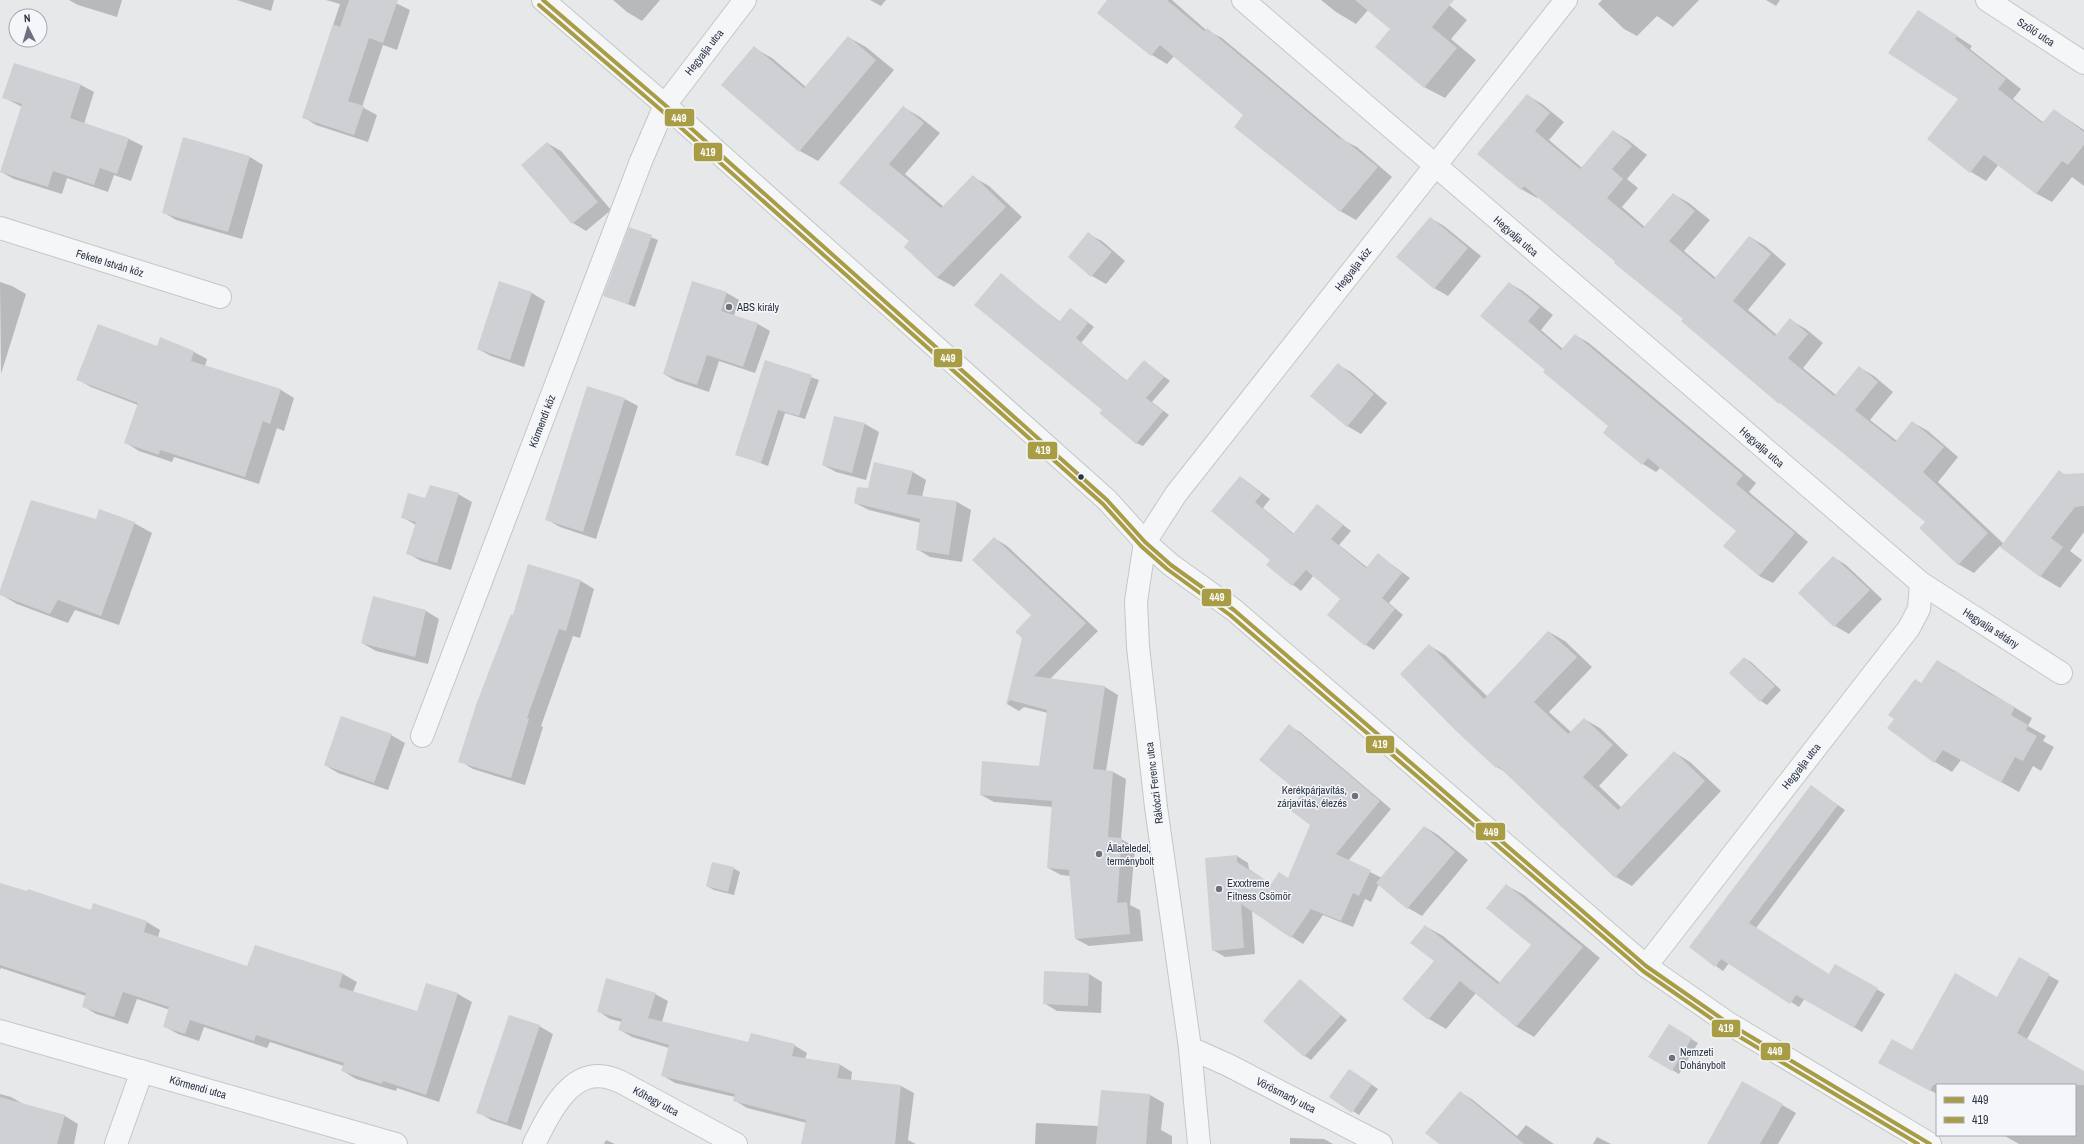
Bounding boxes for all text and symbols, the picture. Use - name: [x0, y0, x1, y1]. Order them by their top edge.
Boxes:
- north arrow: [8, 8, 48, 48]
- text: N: [23, 11, 31, 25]
- street label: Szőlő utca: [2015, 15, 2057, 49]
- street label: Hegyalja utca: [682, 26, 726, 78]
- line badge: 449: [664, 108, 695, 127]
- text: 449: [671, 111, 687, 125]
- line badge: 419: [693, 142, 723, 162]
- text: 419: [700, 145, 716, 159]
- street label: Hegyalja utca: [1491, 213, 1541, 259]
- street label: Hegyalja köz: [1332, 244, 1375, 294]
- street label: Fekete István köz: [74, 246, 146, 280]
- place label: ABS király: [736, 300, 780, 314]
- marker: ABS király: [724, 302, 734, 312]
- line badge: 449: [933, 348, 963, 368]
- text: 449: [940, 351, 956, 365]
- street label: Körmendi köz: [525, 392, 559, 449]
- street label: Hegyalja utca: [1737, 424, 1787, 470]
- line badge: 419: [1027, 441, 1058, 460]
- text: 419: [1035, 443, 1051, 457]
- unlabelled marker: [1076, 472, 1086, 482]
- line badge: 449: [1201, 588, 1232, 607]
- text: 449: [1209, 590, 1225, 604]
- street label: Hegyalja sétány: [1960, 605, 2022, 652]
- line badge: 419: [1365, 735, 1395, 754]
- text: 419: [1372, 737, 1388, 751]
- street label: Hegyalja utca: [1779, 740, 1823, 792]
- street label: Rákóczi Ferenc utca: [1142, 741, 1166, 825]
- place label: Kerékpárjavítás, zárjavítás, élezés: [1277, 783, 1347, 810]
- marker: Kerékpárjavítás, zárjavítás, élezés: [1350, 791, 1360, 801]
- line badge: 449: [1475, 822, 1506, 841]
- text: 449: [1483, 825, 1499, 839]
- place label: Állateledel, terménybolt: [1106, 841, 1155, 868]
- marker: Állateledel, terménybolt: [1094, 849, 1104, 859]
- place label: Exxxtreme Fitness Csömör: [1227, 876, 1291, 903]
- marker: Exxxtreme Fitness Csömör: [1214, 884, 1224, 894]
- line badge: 419: [1711, 1019, 1741, 1038]
- text: 419: [1718, 1021, 1734, 1035]
- line badge: 449: [1760, 1042, 1791, 1061]
- text: 449: [1767, 1044, 1783, 1058]
- place label: Nemzeti Dohánybolt: [1680, 1045, 1726, 1072]
- marker: Nemzeti Dohánybolt: [1667, 1053, 1677, 1063]
- street label: Körmendi utca: [168, 1072, 228, 1102]
- street label: Vörösmarty utca: [1254, 1074, 1318, 1116]
- street label: Kőhegy utca: [631, 1083, 681, 1119]
- legend: [1936, 1084, 2076, 1136]
- text: 449: [1972, 1092, 1988, 1108]
- text: 419: [1972, 1112, 1988, 1128]

